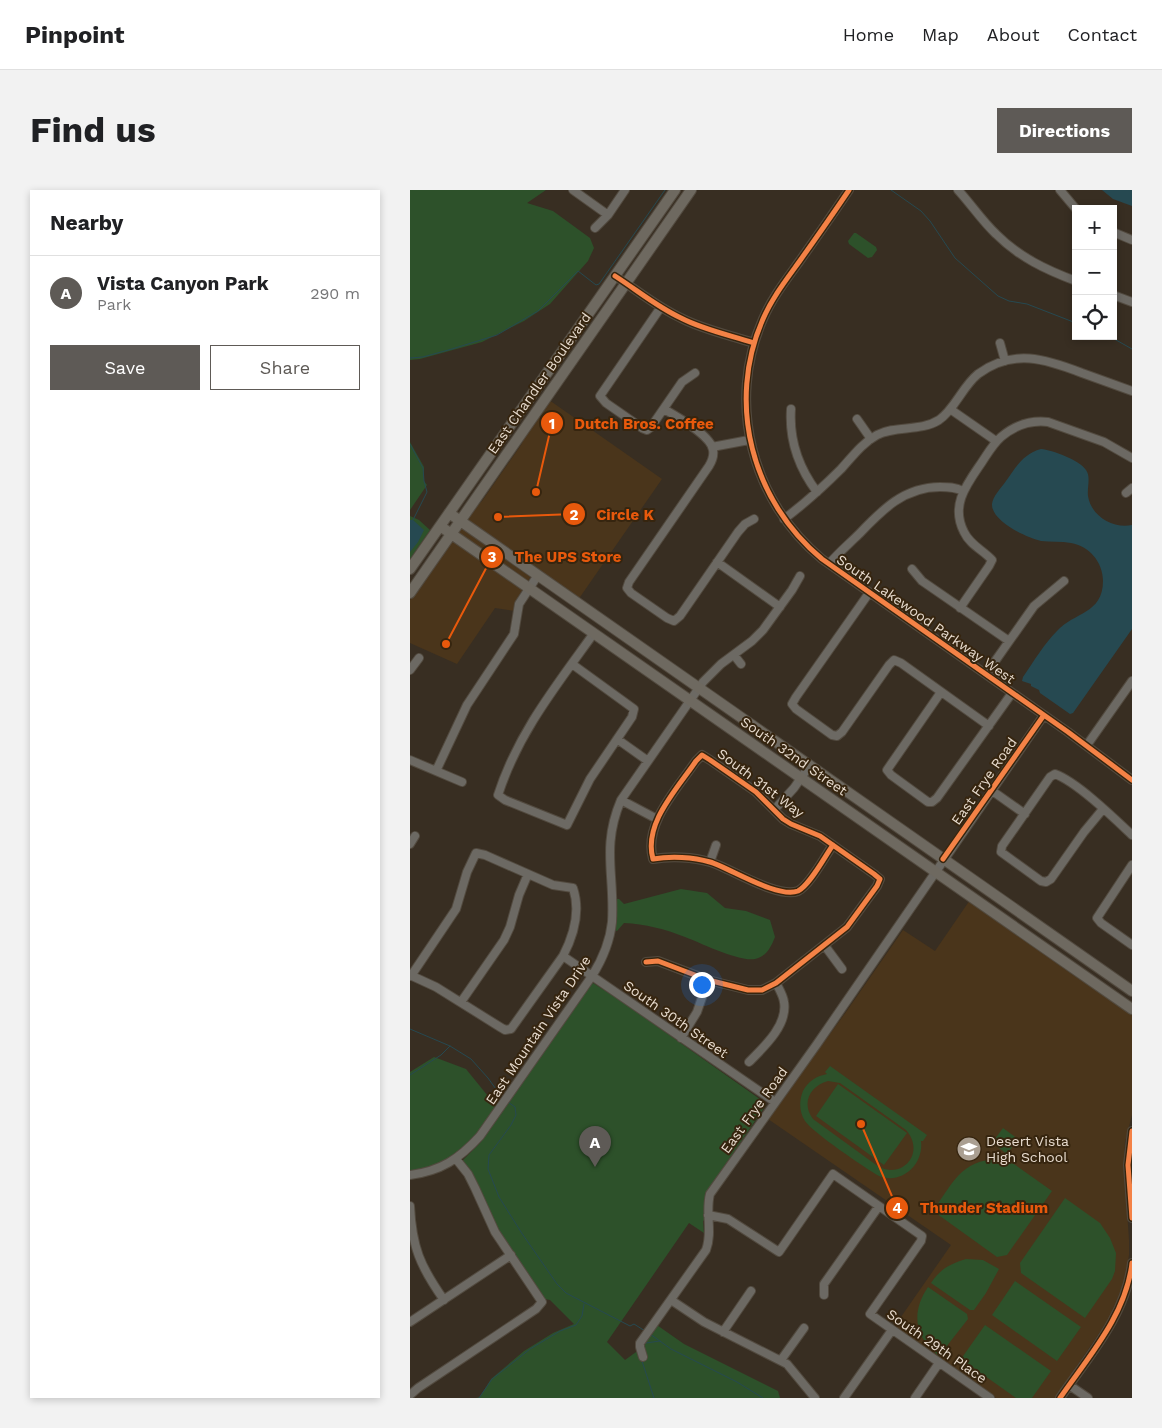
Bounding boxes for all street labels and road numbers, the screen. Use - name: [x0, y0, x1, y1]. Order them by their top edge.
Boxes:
- street label: East Chandler Boulevard: [484, 309, 594, 457]
- street label: South Lakewood Parkway West: [834, 551, 1018, 687]
- street label: South 32nd Street: [738, 713, 850, 799]
- street label: East Frye Road: [948, 734, 1020, 828]
- street label: South 31st Way: [715, 745, 808, 821]
- street label: East Mountain Vista Drive: [482, 953, 594, 1107]
- street label: South 30th Street: [621, 977, 731, 1061]
- street label: East Frye Road: [717, 1064, 791, 1156]
- street label: South 29th Place: [884, 1306, 990, 1386]

